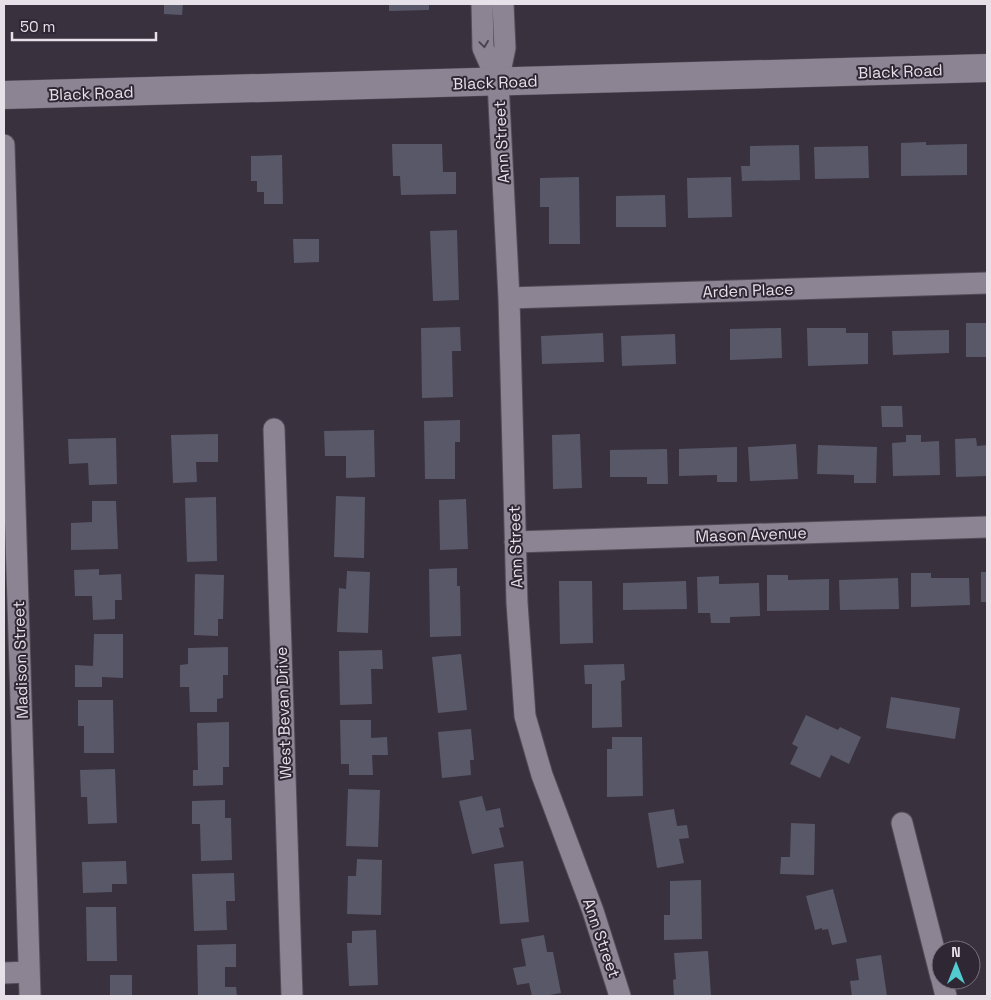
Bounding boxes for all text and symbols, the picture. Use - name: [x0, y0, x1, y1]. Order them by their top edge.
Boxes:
- scale bar: [12, 10, 156, 42]
- text: 50 m: [20, 17, 55, 36]
- one-way arrow: [478, 40, 489, 48]
- street label: Black Road: [857, 60, 943, 83]
- street label: Black Road: [452, 71, 538, 94]
- street label: Black Road: [48, 82, 134, 105]
- street label: Ann Street: [489, 100, 514, 184]
- street label: Arden Place: [702, 278, 794, 303]
- street label: Ann Street: [504, 505, 527, 589]
- street label: Mason Avenue: [695, 522, 807, 547]
- street label: Madison Street: [8, 601, 33, 719]
- street label: West Bevan Drive: [271, 646, 296, 780]
- street label: Ann Street: [578, 896, 625, 981]
- north arrow: [931, 940, 981, 990]
- text: N: [951, 943, 961, 961]

